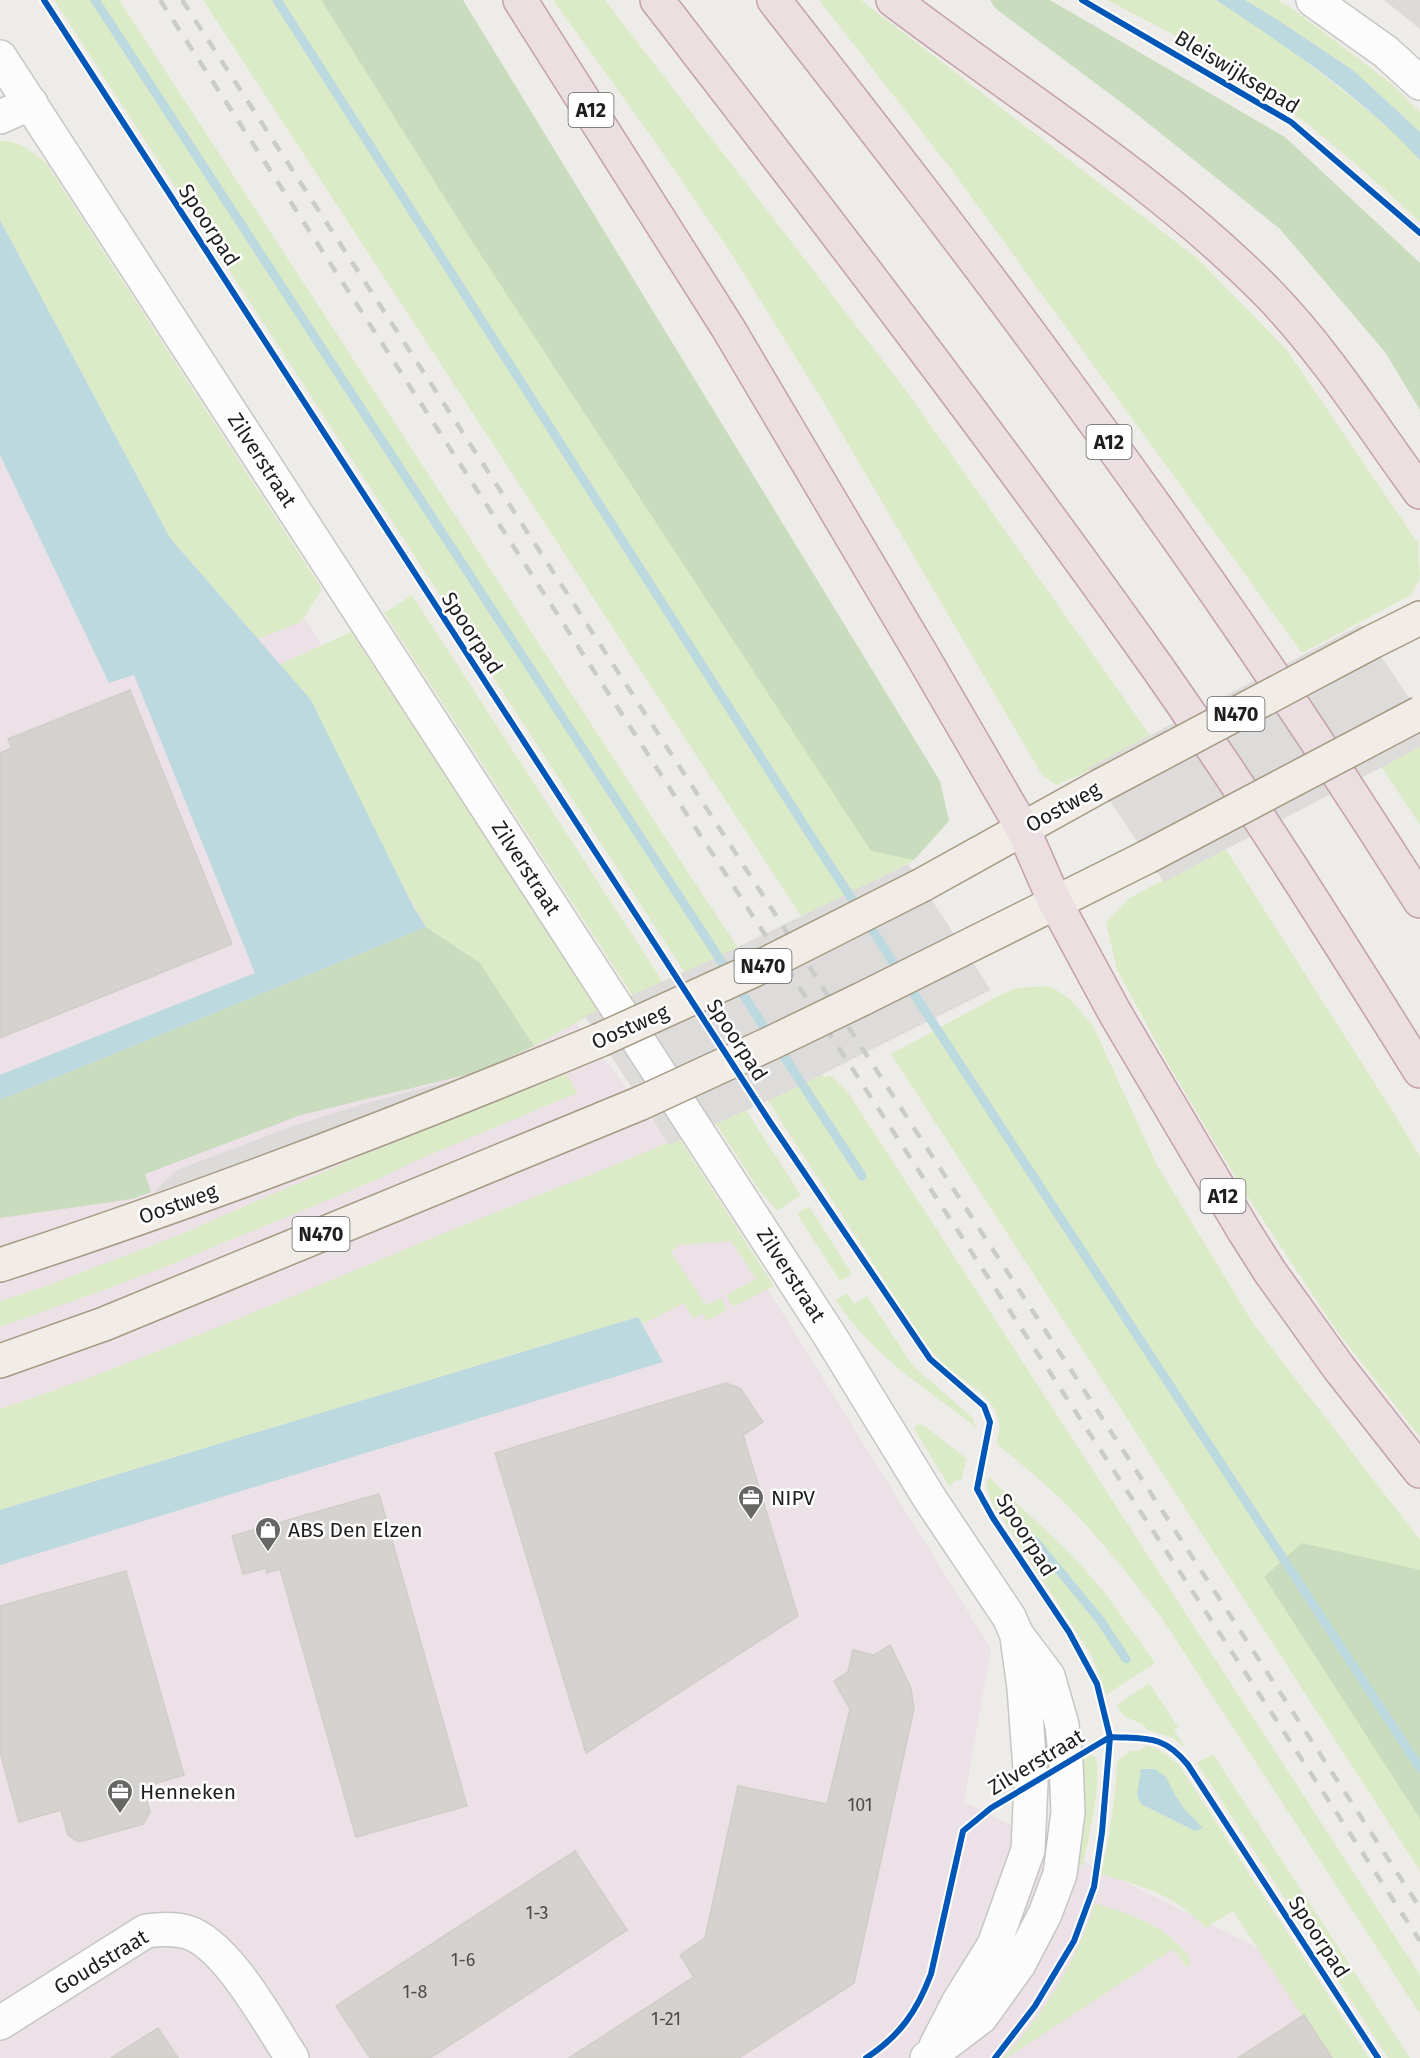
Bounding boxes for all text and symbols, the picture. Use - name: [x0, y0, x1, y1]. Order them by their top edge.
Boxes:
- street label: Bleiswijksepad: [1170, 25, 1304, 119]
- road number: A12: [568, 93, 614, 127]
- street label: Spoorpad: [173, 179, 245, 271]
- street label: Zilverstraat: [222, 408, 302, 512]
- road number: A12: [1086, 425, 1132, 459]
- street label: Spoorpad: [436, 587, 508, 679]
- road number: N470: [1208, 697, 1264, 731]
- street label: Oostweg: [1021, 776, 1105, 838]
- street label: Zilverstraat: [486, 816, 566, 920]
- road number: N470: [734, 949, 792, 983]
- street label: Spoorpad: [701, 994, 773, 1086]
- street label: Oostweg: [587, 998, 673, 1055]
- street label: Oostweg: [135, 1178, 221, 1230]
- road number: A12: [1200, 1179, 1246, 1213]
- road number: N470: [292, 1217, 350, 1251]
- street label: Zilverstraat: [751, 1223, 831, 1327]
- office icon: NIPV: [736, 1483, 766, 1521]
- place label: NIPV: [771, 1485, 815, 1511]
- street label: Spoorpad: [990, 1489, 1062, 1581]
- shop icon: ABS Den Elzen: [253, 1515, 283, 1553]
- place label: ABS Den Elzen: [288, 1517, 422, 1543]
- street label: Zilverstraat: [983, 1723, 1089, 1801]
- office icon: Henneken: [105, 1777, 135, 1815]
- place label: Henneken: [140, 1779, 236, 1805]
- house number: 101: [847, 1794, 873, 1816]
- street label: Spoorpad: [1283, 1891, 1355, 1983]
- house number: 1-3: [526, 1902, 548, 1924]
- street label: Goudstraat: [49, 1924, 153, 2000]
- house number: 1-6: [451, 1949, 475, 1971]
- house number: 1-8: [403, 1981, 428, 2003]
- house number: 1-21: [651, 2008, 681, 2030]

